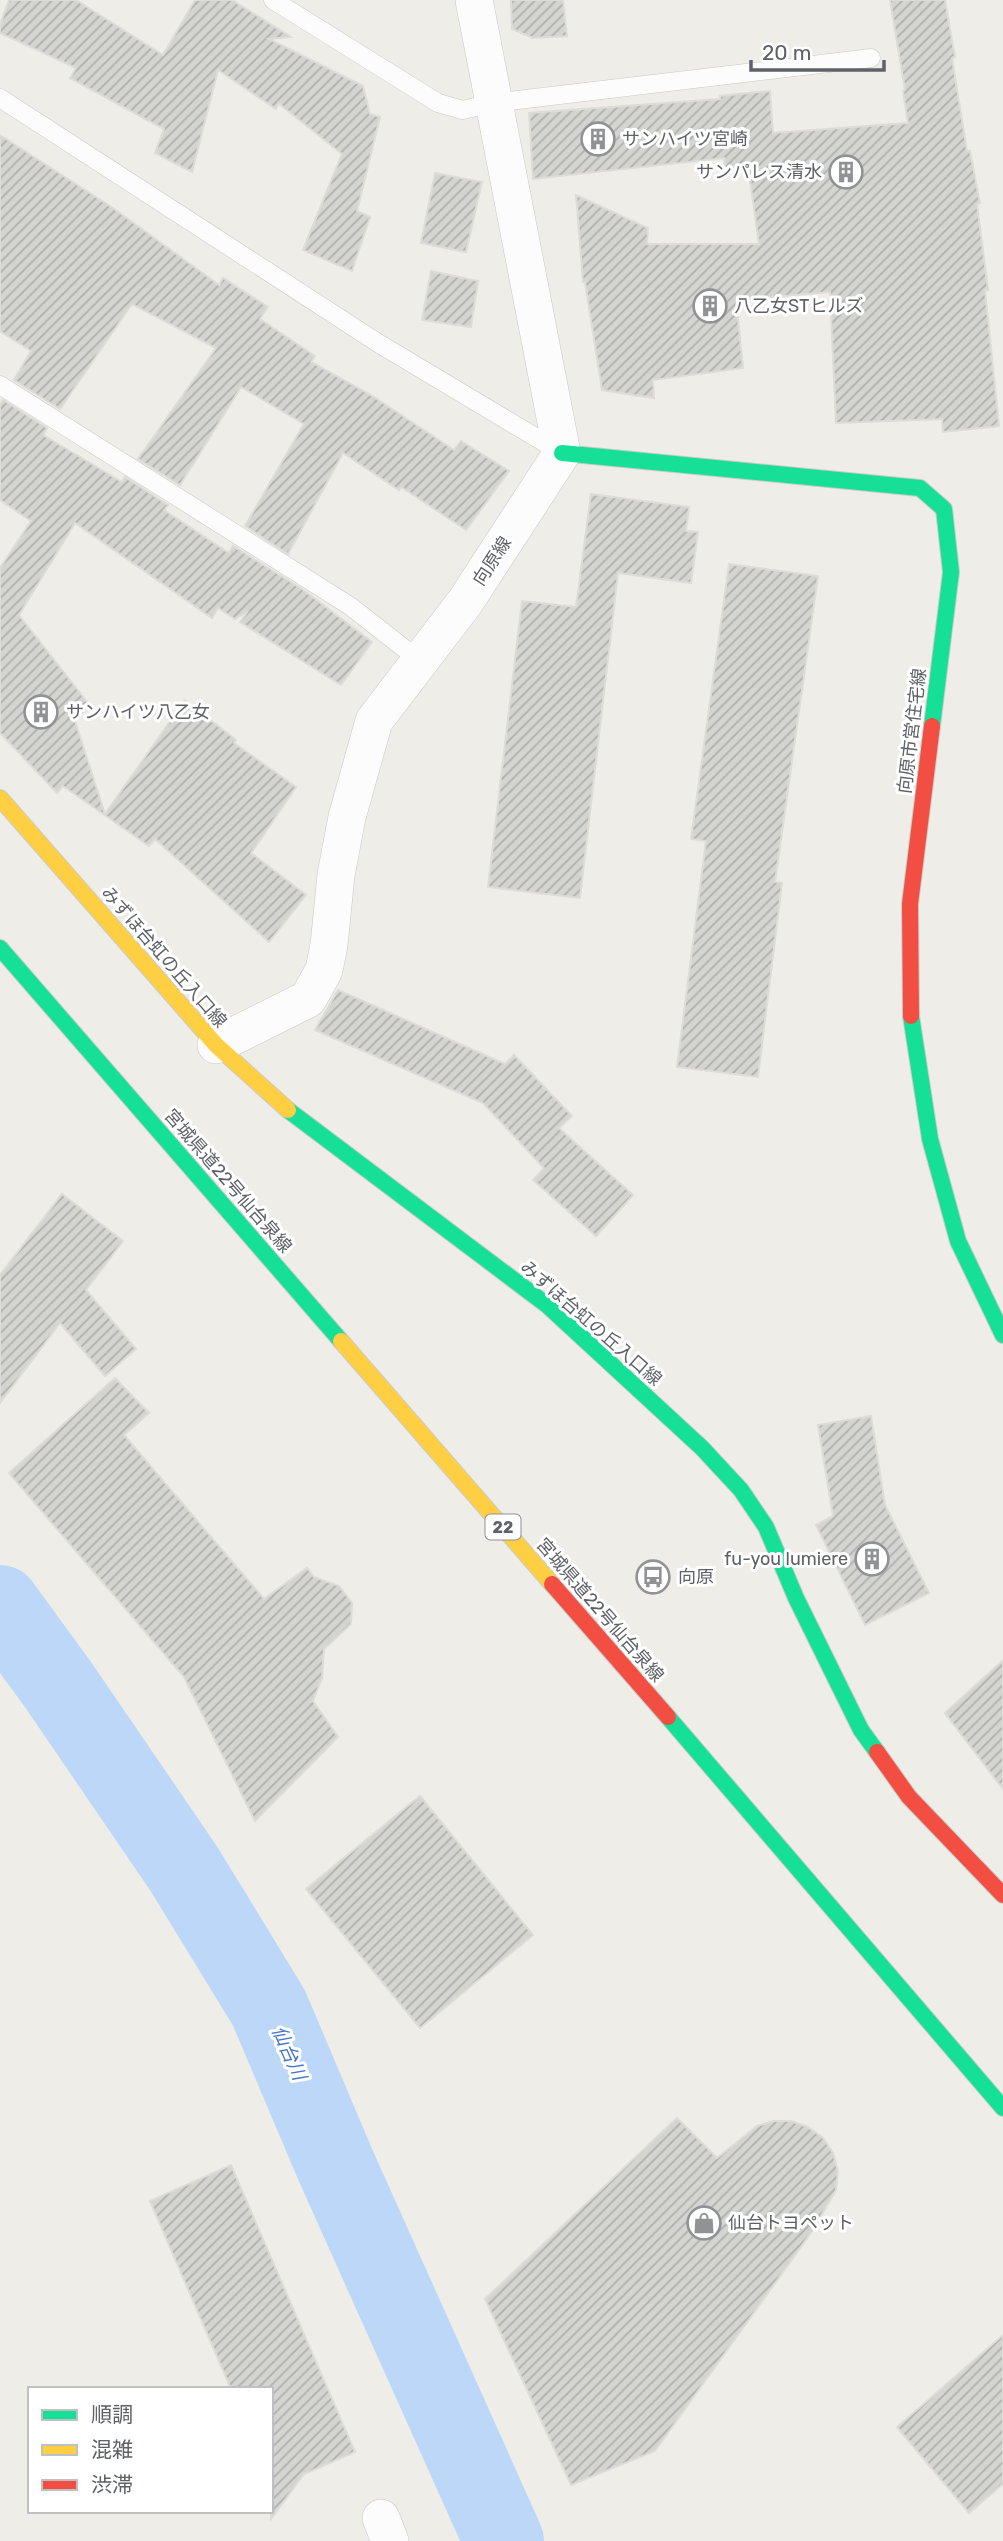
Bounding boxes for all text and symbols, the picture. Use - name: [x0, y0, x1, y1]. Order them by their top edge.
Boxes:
- scale bar: [751, 28, 884, 72]
- text: 20 m: [762, 40, 811, 65]
- building icon: サンハイツ宮崎: [579, 120, 617, 158]
- place label: サンハイツ宮崎: [622, 128, 748, 150]
- building icon: サンパレス清水: [827, 153, 865, 191]
- place label: サンパレス清水: [696, 161, 822, 183]
- building icon: 八乙女STヒルズ: [691, 287, 729, 325]
- place label: 八乙女STヒルズ: [734, 295, 863, 317]
- street label: 向原線: [468, 532, 516, 590]
- street label: 向原市営住宅線: [893, 667, 931, 795]
- building icon: サンハイツ八乙女: [22, 693, 60, 731]
- place label: サンハイツ八乙女: [66, 701, 210, 723]
- street label: みずほ台虹の丘入口線: [97, 882, 231, 1032]
- street label: 宮城県道22号仙台泉線: [160, 1105, 296, 1257]
- street label: みずほ台虹の丘入口線: [516, 1256, 666, 1390]
- road number: 22: [486, 1514, 520, 1540]
- street label: 宮城県道22号仙台泉線: [532, 1534, 668, 1686]
- building icon: fu-you lumiere: [853, 1540, 891, 1578]
- place label: fu-you lumiere: [724, 1548, 848, 1570]
- bus stop icon: 向原: [634, 1558, 672, 1596]
- place label: 向原: [678, 1566, 714, 1588]
- water label: 仙台川: [267, 2022, 312, 2086]
- shop icon: 仙台トヨペット: [685, 2204, 723, 2242]
- place label: 仙台トヨペット: [728, 2212, 854, 2234]
- legend: [28, 2387, 273, 2513]
- text: 順調: [91, 2402, 133, 2427]
- text: 混雑: [91, 2437, 133, 2462]
- text: 渋滞: [91, 2472, 133, 2497]

